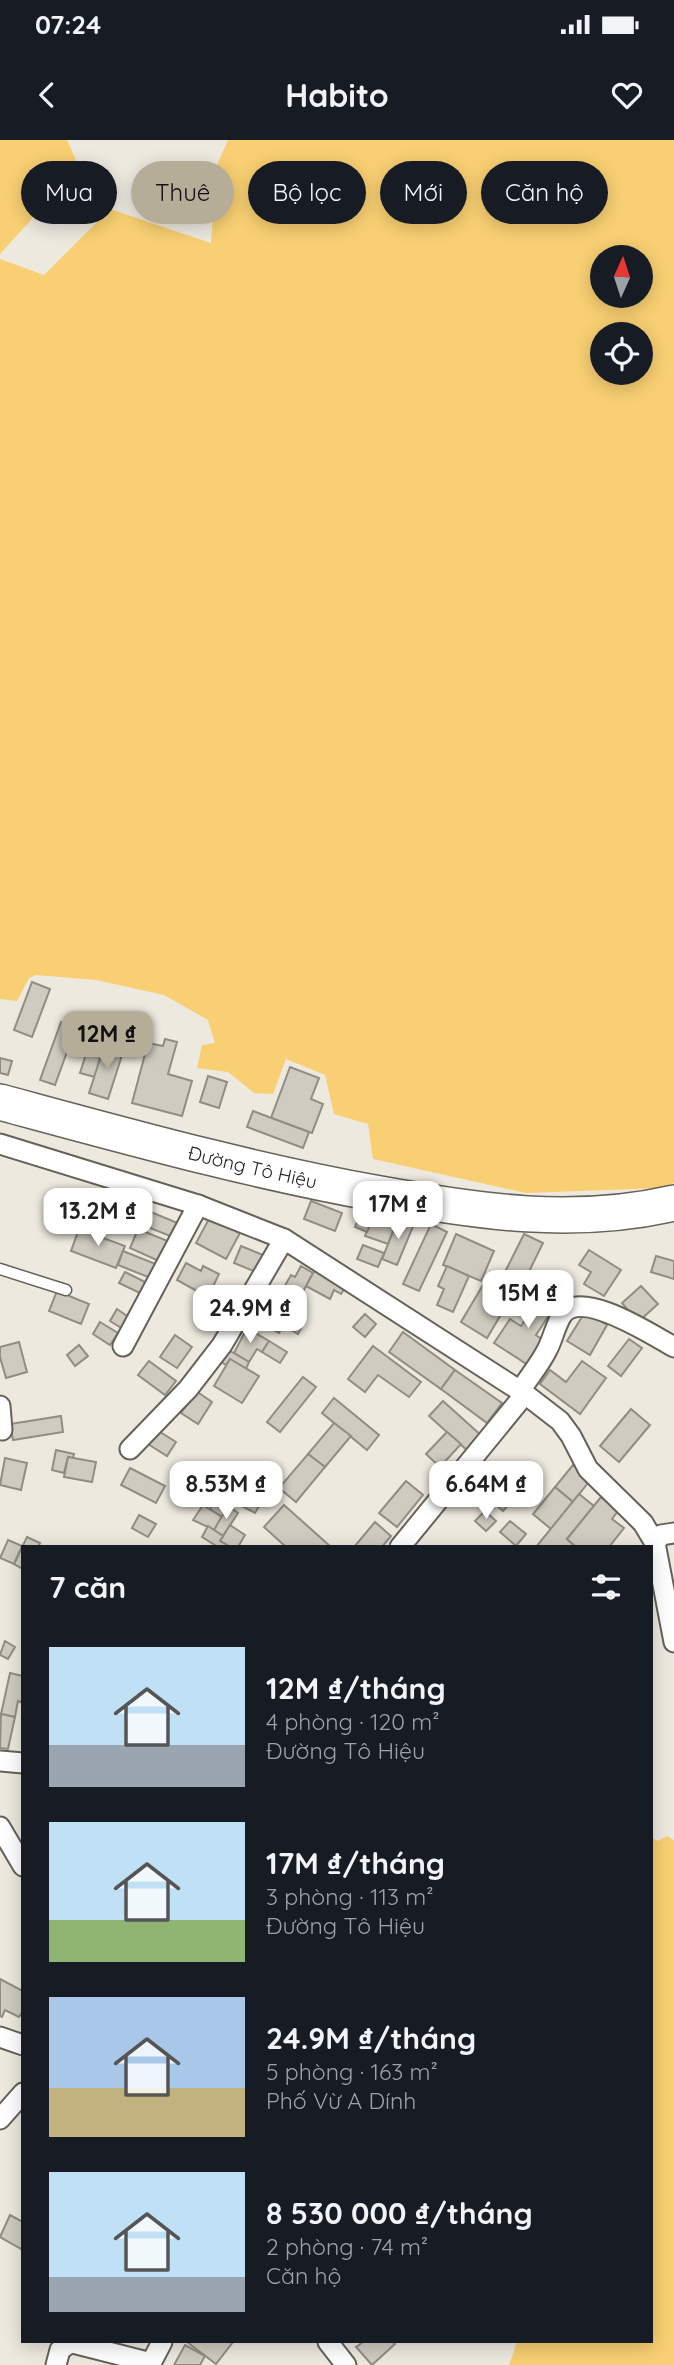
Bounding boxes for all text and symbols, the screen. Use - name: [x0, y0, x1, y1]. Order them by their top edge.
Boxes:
- text: 07:24: [35, 8, 101, 41]
- text: Habito: [285, 75, 389, 115]
- icon: back: [28, 76, 66, 114]
- icon: heart: [608, 76, 646, 114]
- chip: Mua: [21, 161, 117, 224]
- chip: Thuê: [131, 161, 234, 224]
- chip: Bộ lọc: [248, 161, 366, 224]
- chip: Mới: [380, 161, 467, 224]
- chip: Căn hộ: [481, 161, 608, 224]
- north arrow: [590, 245, 653, 308]
- map controls: [590, 245, 653, 385]
- button: locate: [590, 322, 653, 385]
- pin: 12M ₫: [58, 1012, 156, 1071]
- text: 12M ₫: [78, 1019, 136, 1048]
- street label: Đường Tô Hiệu: [186, 1140, 319, 1194]
- pin: 17M ₫: [349, 1182, 447, 1241]
- pin: 13.2M ₫: [33, 1188, 163, 1248]
- text: 17M ₫: [369, 1189, 427, 1218]
- text: 13.2M ₫: [60, 1196, 136, 1225]
- pin: 15M ₫: [479, 1270, 577, 1330]
- text: 15M ₫: [498, 1278, 558, 1307]
- pin: 24.9M ₫: [185, 1286, 315, 1345]
- text: 24.9M ₫: [209, 1293, 291, 1322]
- pin: 8.53M ₫: [161, 1462, 291, 1521]
- pin: 6.64M ₫: [421, 1462, 551, 1521]
- text: 8.53M ₫: [186, 1469, 266, 1498]
- text: 6.64M ₫: [445, 1469, 527, 1498]
- text: 7 căn: [49, 1568, 126, 1606]
- icon: filters: [587, 1568, 625, 1606]
- text: 12M ₫/tháng: [266, 1669, 446, 1707]
- icon: home: [105, 1675, 189, 1759]
- text: 4 phòng · 120 m²: [266, 1707, 439, 1736]
- text: Đường Tô Hiệu: [266, 1736, 425, 1765]
- text: 17M ₫/tháng: [266, 1844, 445, 1882]
- icon: home: [105, 1850, 189, 1934]
- text: 3 phòng · 113 m²: [266, 1882, 434, 1911]
- text: Đường Tô Hiệu: [266, 1911, 425, 1940]
- text: 24.9M ₫/tháng: [266, 2019, 476, 2057]
- icon: home: [105, 2025, 189, 2109]
- text: 5 phòng · 163 m²: [266, 2057, 438, 2086]
- text: Phố Vừ A Dính: [266, 2086, 416, 2115]
- text: 8 530 000 ₫/tháng: [266, 2194, 533, 2232]
- icon: home: [105, 2200, 189, 2284]
- text: 2 phòng · 74 m²: [266, 2232, 428, 2261]
- text: Căn hộ: [266, 2261, 342, 2290]

